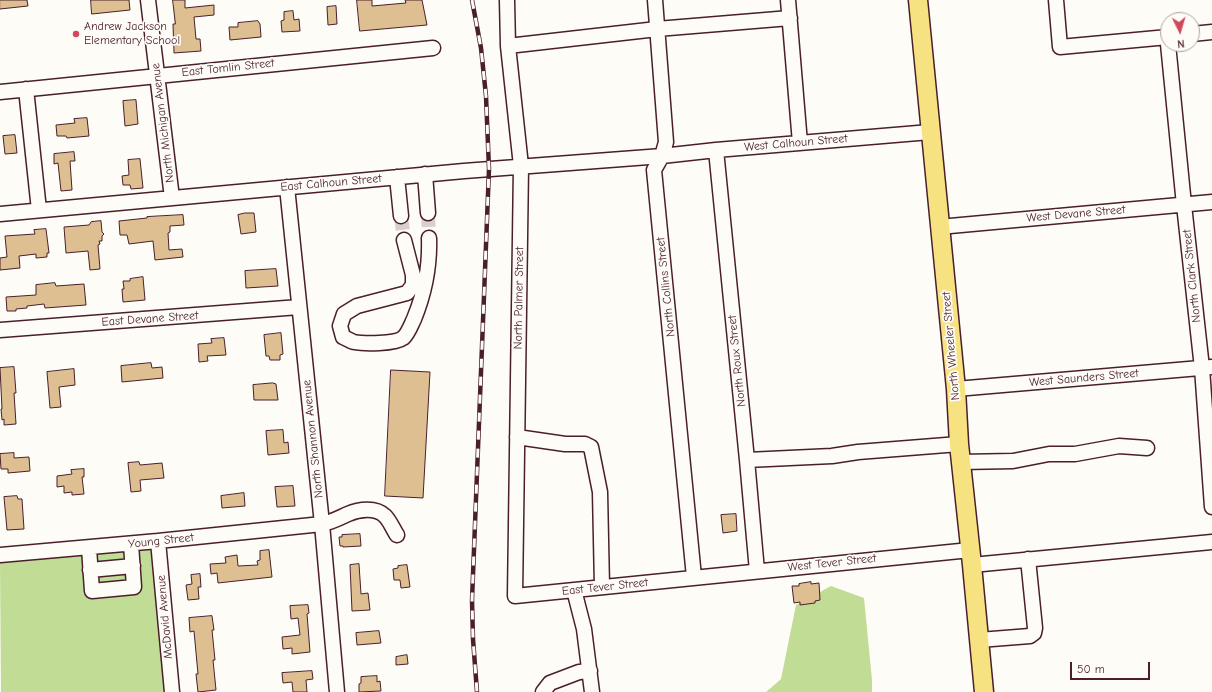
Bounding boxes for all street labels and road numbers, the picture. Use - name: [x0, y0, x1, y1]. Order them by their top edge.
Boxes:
- street label: East Tomlin Street: [181, 56, 275, 80]
- street label: North Michigan Avenue: [149, 62, 177, 184]
- street label: West Calhoun Street: [744, 131, 848, 155]
- street label: East Calhoun Street: [280, 171, 382, 195]
- street label: West Devane Street: [1026, 203, 1126, 225]
- street label: North Clark Street: [1180, 229, 1204, 323]
- street label: North Collins Street: [654, 236, 678, 338]
- street label: North Palmer Street: [511, 247, 527, 349]
- street label: North Wheeler Street: [939, 291, 963, 401]
- street label: East Devane Street: [101, 308, 199, 330]
- street label: North Roux Street: [725, 314, 749, 408]
- street label: West Saunders Street: [1029, 366, 1139, 390]
- street label: North Shannon Avenue: [300, 379, 326, 499]
- street label: Young Street: [127, 530, 195, 552]
- street label: West Tever Street: [787, 551, 877, 575]
- street label: McDavid Avenue: [154, 574, 176, 660]
- street label: East Tever Street: [561, 575, 649, 599]

